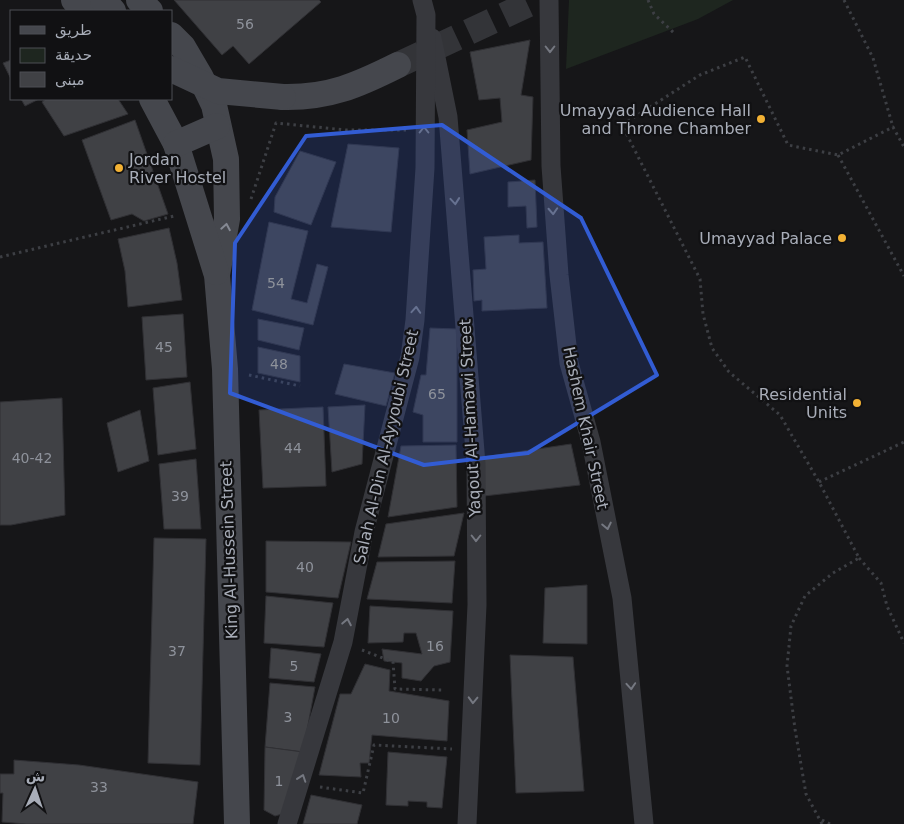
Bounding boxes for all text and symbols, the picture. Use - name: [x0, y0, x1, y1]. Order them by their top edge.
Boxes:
- legend: [10, 10, 172, 100]
- house number: 56: [236, 16, 254, 32]
- text: طريق: [55, 21, 92, 39]
- one-way arrow: [545, 45, 555, 53]
- text: حديقة: [55, 46, 92, 64]
- text: مبنى: [55, 71, 85, 89]
- place label: Umayyad Audience Hall and Throne Chamber: [560, 101, 751, 138]
- marker: Umayyad Audience Hall and Throne Chamber: [755, 113, 767, 125]
- one-way arrow: [419, 126, 429, 134]
- place label: Jordan River Hostel: [128, 150, 226, 187]
- marker: Jordan River Hostel: [113, 162, 125, 174]
- one-way arrow: [449, 197, 460, 205]
- one-way arrow: [548, 207, 559, 215]
- one-way arrow: [220, 223, 230, 232]
- place label: Umayyad Palace: [699, 229, 832, 248]
- marker: Umayyad Palace: [836, 232, 848, 244]
- house number: 54: [267, 275, 285, 291]
- one-way arrow: [410, 305, 421, 313]
- street label: Yaqout Al-Hamawi Street: [455, 318, 485, 519]
- street label: Salah Al-Din Al-Ayyoubi Street: [350, 328, 422, 566]
- house number: 45: [155, 339, 173, 355]
- street label: Hashem Khair Street: [559, 345, 613, 511]
- house number: 48: [270, 356, 288, 372]
- place label: Residential Units: [759, 385, 847, 422]
- house number: 65: [428, 386, 446, 402]
- marker: Residential Units: [851, 397, 863, 409]
- house number: 44: [284, 440, 302, 456]
- house number: 40-42: [12, 450, 52, 466]
- street label: King Al-Hussein Street: [216, 460, 242, 640]
- house number: 39: [171, 488, 189, 504]
- one-way arrow: [602, 521, 612, 530]
- one-way arrow: [471, 534, 481, 542]
- house number: 40: [296, 559, 314, 575]
- one-way arrow: [341, 617, 352, 626]
- house number: 16: [426, 638, 444, 654]
- house number: 37: [168, 643, 186, 659]
- house number: 5: [290, 658, 298, 674]
- one-way arrow: [625, 683, 636, 691]
- one-way arrow: [468, 696, 478, 704]
- house number: 3: [284, 709, 292, 725]
- house number: 10: [382, 710, 400, 726]
- north arrow: [10, 764, 60, 814]
- text: ش: [26, 768, 46, 785]
- house number: 1: [275, 773, 283, 789]
- one-way arrow: [296, 774, 306, 782]
- house number: 33: [90, 779, 108, 795]

